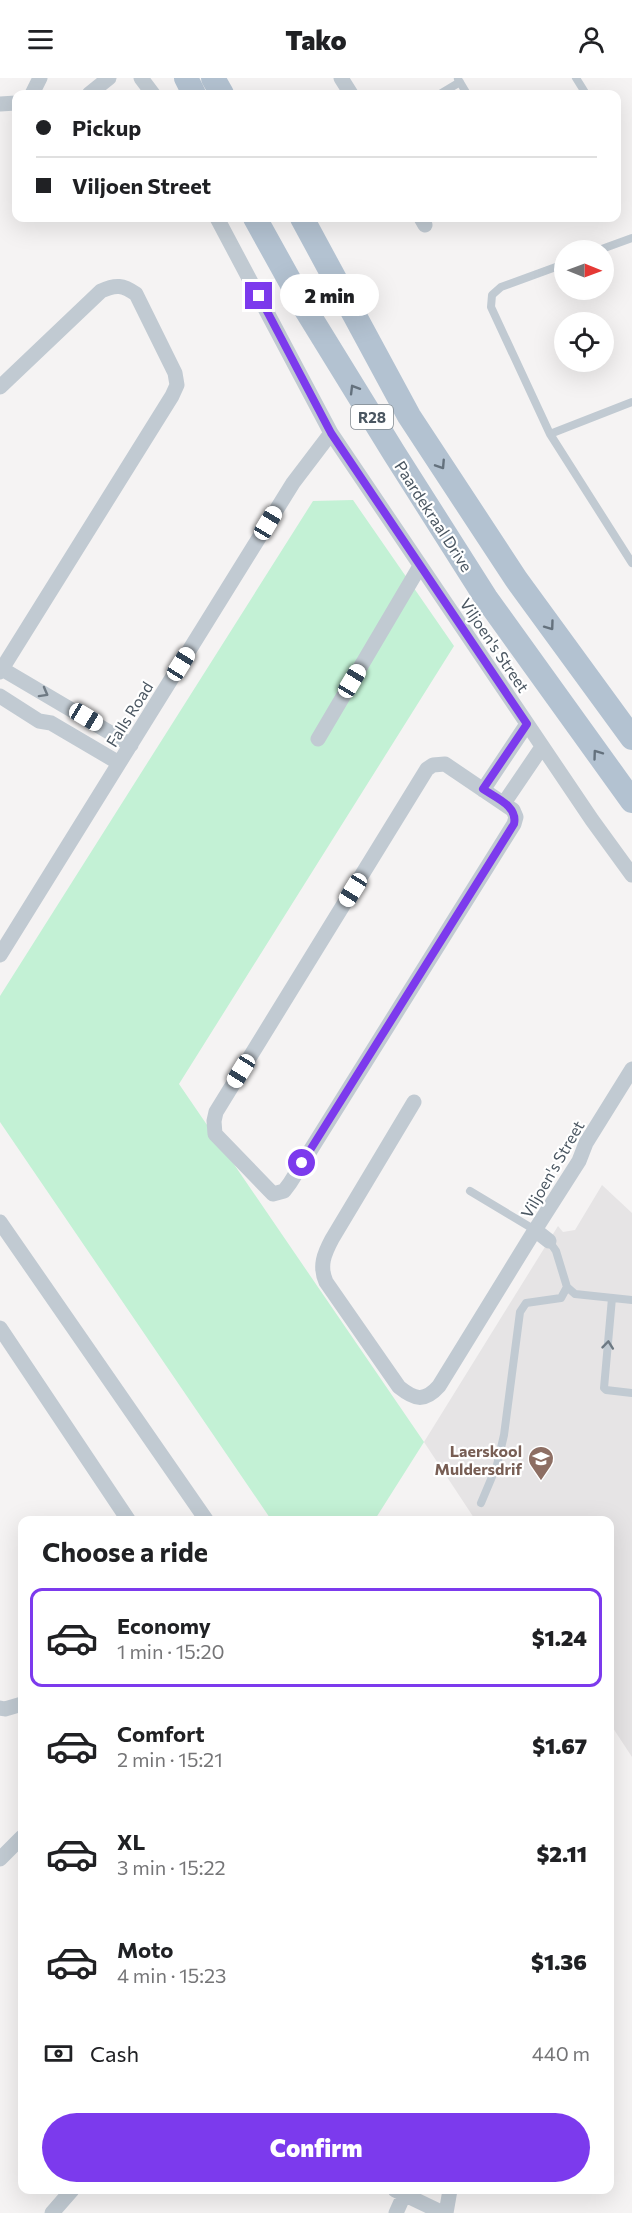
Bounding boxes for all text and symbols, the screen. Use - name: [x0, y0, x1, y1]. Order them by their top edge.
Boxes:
- icon: menu: [24, 23, 57, 56]
- text: Tako: [285, 23, 347, 56]
- icon: person: [575, 23, 608, 56]
- text: Pickup: [72, 114, 141, 141]
- text: Viljoen Street: [72, 172, 211, 199]
- north arrow: [554, 240, 614, 300]
- map controls: [554, 240, 614, 372]
- callout: 2 min: [280, 275, 379, 317]
- route end: [245, 282, 272, 309]
- text: 2 min: [304, 283, 355, 307]
- button: locate: [554, 312, 614, 372]
- one-way arrow: [350, 384, 361, 395]
- road number: R28: [351, 405, 393, 429]
- street label: Paardekraal Drive: [391, 457, 477, 575]
- one-way arrow: [434, 458, 445, 469]
- car: [251, 503, 285, 543]
- street label: Viljoen's Street: [457, 594, 534, 696]
- one-way arrow: [543, 620, 554, 631]
- car: [164, 644, 198, 684]
- car: [335, 661, 369, 701]
- street label: Falls Road: [102, 678, 156, 750]
- one-way arrow: [37, 686, 48, 697]
- car: [66, 700, 106, 734]
- one-way arrow: [593, 749, 604, 760]
- car: [336, 870, 370, 910]
- car: [224, 1051, 258, 1091]
- street label: Viljoen's Street: [516, 1117, 588, 1221]
- route start: [288, 1149, 315, 1176]
- one-way arrow: [601, 1340, 614, 1349]
- place label: Laerskool Muldersdrif: [435, 1441, 522, 1478]
- school or university icon: Laerskool Muldersdrif: [526, 1444, 556, 1482]
- text: Choose a ride: [42, 1535, 208, 1568]
- icon: car: [45, 1611, 99, 1665]
- text: Economy: [117, 1612, 211, 1639]
- text: $1.24: [532, 1624, 587, 1651]
- text: 1 min · 15:20: [117, 1639, 225, 1663]
- icon: car: [45, 1719, 99, 1773]
- text: Comfort: [117, 1720, 205, 1747]
- text: $1.67: [532, 1732, 587, 1759]
- text: 2 min · 15:21: [117, 1747, 223, 1771]
- icon: car: [45, 1827, 99, 1881]
- text: XL: [117, 1828, 145, 1855]
- text: $2.11: [536, 1840, 587, 1867]
- text: 3 min · 15:22: [117, 1855, 226, 1879]
- icon: car: [45, 1935, 99, 1989]
- text: Moto: [117, 1936, 173, 1963]
- text: $1.36: [531, 1948, 587, 1975]
- text: 4 min · 15:23: [117, 1963, 227, 1987]
- icon: cash: [42, 2037, 75, 2070]
- text: Cash: [90, 2040, 139, 2067]
- text: 440 m: [532, 2041, 590, 2065]
- button: Confirm: [42, 2113, 590, 2182]

